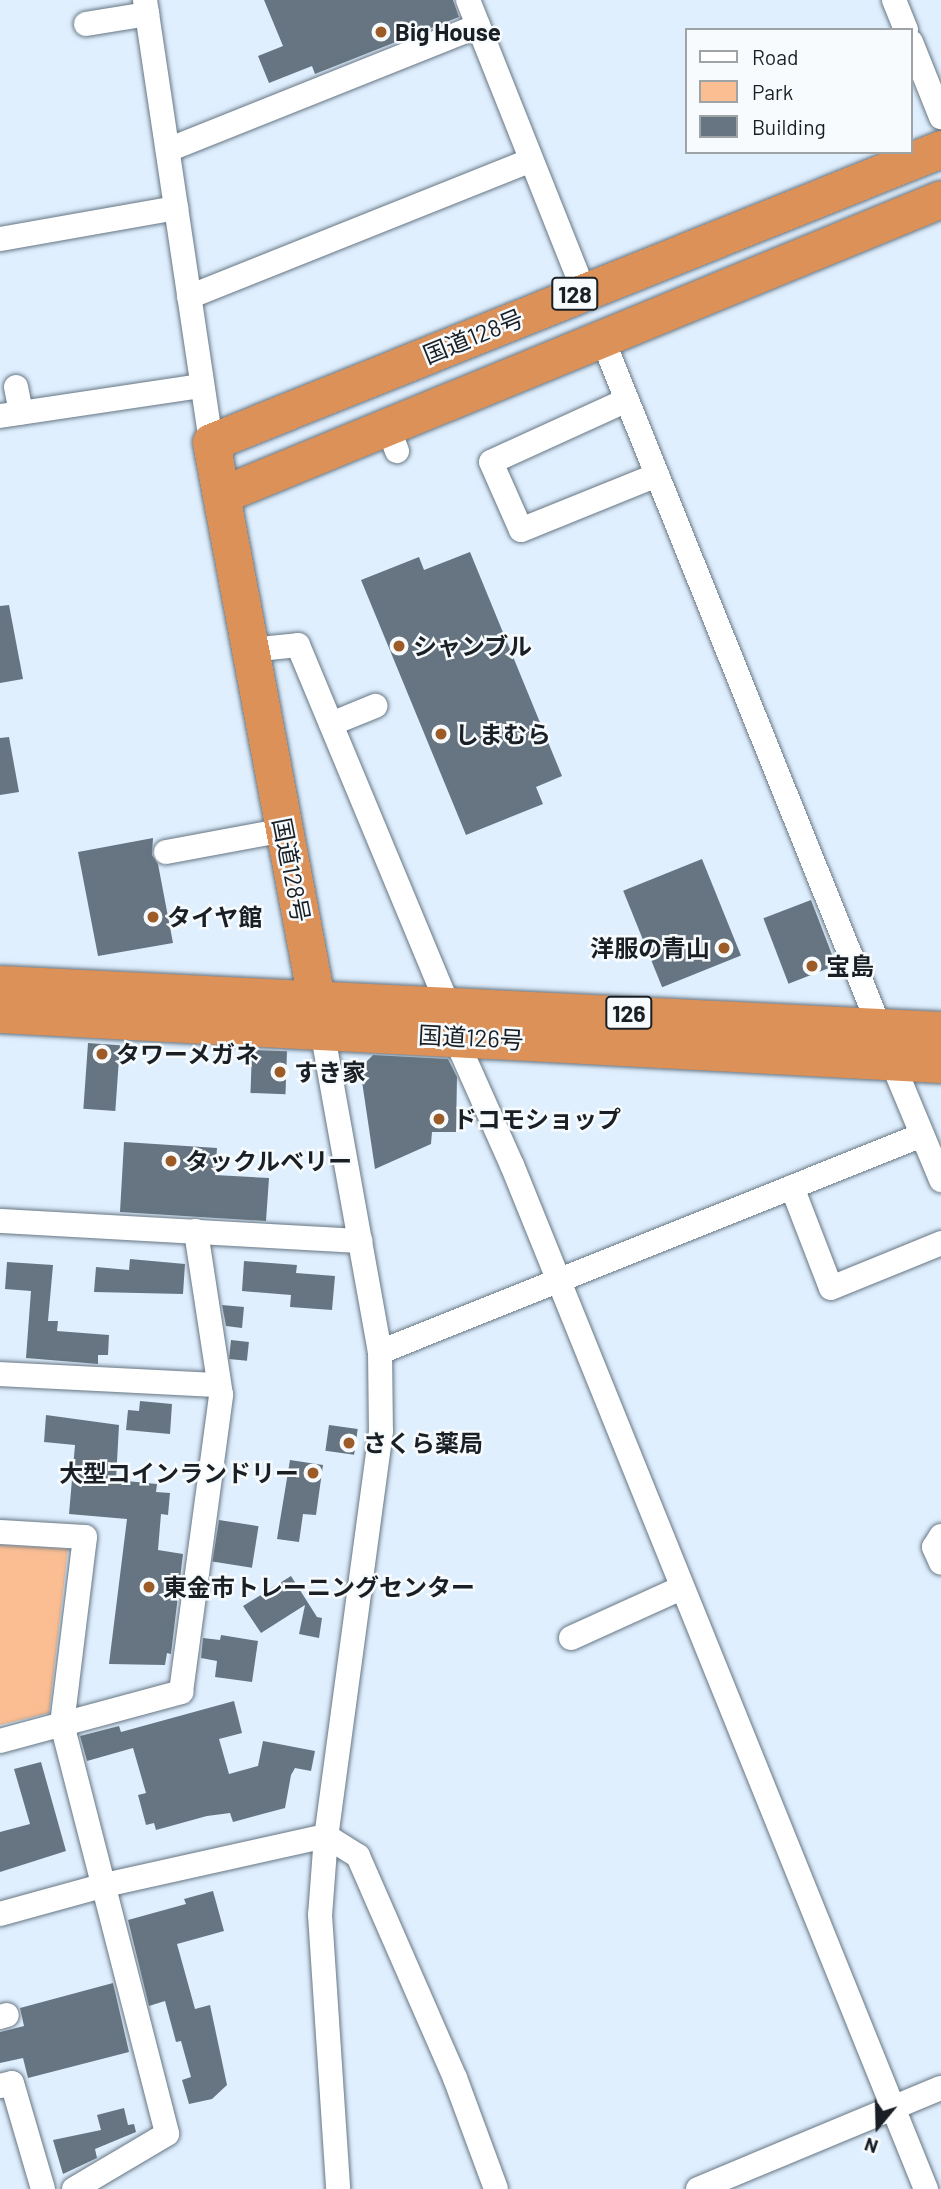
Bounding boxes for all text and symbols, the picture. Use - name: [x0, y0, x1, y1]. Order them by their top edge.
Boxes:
- place label: Big House: [395, 18, 501, 46]
- marker: Big House: [373, 24, 389, 40]
- legend: [685, 28, 913, 154]
- text: Road: [752, 44, 798, 69]
- text: Park: [752, 79, 793, 104]
- text: Building: [752, 114, 826, 139]
- road number: 128: [550, 274, 600, 314]
- street label: 国道128号: [419, 303, 527, 369]
- place label: シャンブル: [413, 632, 533, 660]
- marker: シャンブル: [391, 638, 407, 654]
- place label: しまむら: [455, 720, 551, 748]
- marker: しまむら: [433, 726, 449, 742]
- street label: 国道128号: [268, 815, 316, 925]
- place label: タイヤ館: [167, 903, 263, 931]
- marker: タイヤ館: [145, 909, 161, 925]
- place label: 洋服の青山: [590, 934, 710, 962]
- marker: 洋服の青山: [716, 940, 732, 956]
- place label: 宝島: [826, 952, 874, 980]
- marker: 宝島: [804, 958, 820, 974]
- road number: 126: [604, 994, 654, 1032]
- street label: 国道126号: [418, 1020, 524, 1054]
- place label: タワーメガネ: [116, 1040, 260, 1068]
- marker: タワーメガネ: [94, 1046, 110, 1062]
- place label: すき家: [294, 1058, 366, 1086]
- marker: すき家: [272, 1064, 288, 1080]
- place label: ドコモショップ: [453, 1105, 621, 1133]
- marker: ドコモショップ: [431, 1111, 447, 1127]
- place label: タックルベリー: [185, 1147, 353, 1175]
- marker: タックルベリー: [163, 1153, 179, 1169]
- place label: さくら薬局: [363, 1429, 483, 1457]
- marker: さくら薬局: [341, 1435, 357, 1451]
- place label: 大型コインランドリー: [59, 1459, 299, 1487]
- marker: 大型コインランドリー: [305, 1465, 321, 1481]
- place label: 東金市トレーニングセンター: [163, 1573, 475, 1601]
- marker: 東金市トレーニングセンター: [141, 1579, 157, 1595]
- north arrow: [843, 2091, 913, 2161]
- text: N: [861, 2133, 881, 2159]

